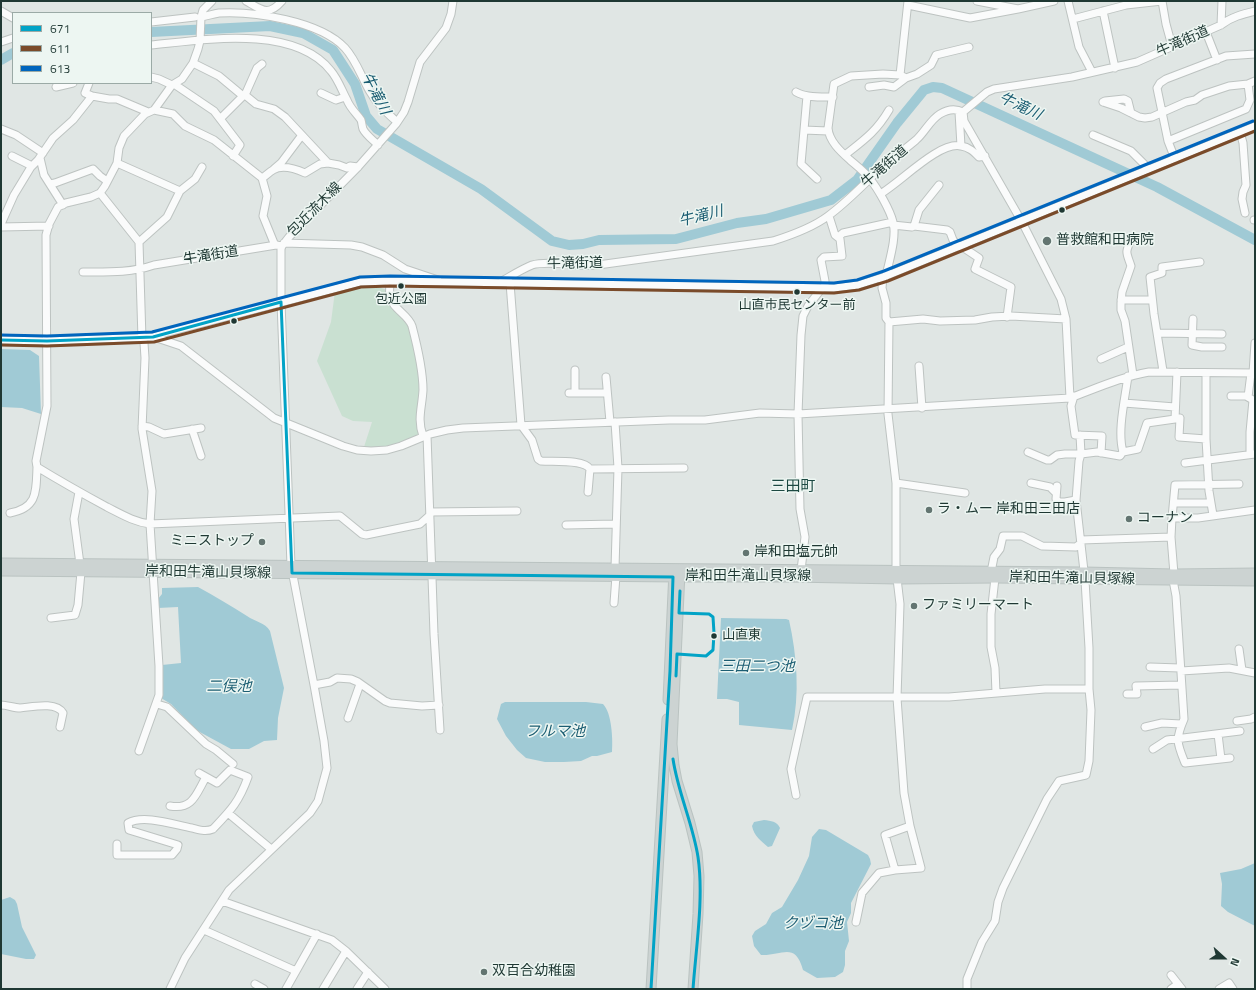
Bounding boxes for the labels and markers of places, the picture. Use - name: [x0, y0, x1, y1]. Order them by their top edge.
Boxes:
- unlabelled marker: [1057, 205, 1067, 215]
- place label: 普救館和田病院: [1056, 233, 1154, 249]
- marker: 普救館和田病院: [1041, 235, 1053, 247]
- marker: 包近公園: [396, 281, 406, 291]
- marker: 山直市民センター前: [792, 287, 802, 297]
- place label: 包近公園: [375, 292, 427, 308]
- place label: 山直市民センター前: [739, 298, 855, 314]
- unlabelled marker: [229, 316, 239, 326]
- place label: ラ・ムー 岸和田三田店: [937, 502, 1080, 518]
- marker: ラ・ムー 岸和田三田店: [924, 505, 934, 515]
- place label: コーナン: [1137, 511, 1193, 527]
- marker: コーナン: [1124, 514, 1134, 524]
- place label: ミニストップ: [170, 534, 254, 550]
- marker: ミニストップ: [257, 537, 267, 547]
- place label: 岸和田塩元帥: [754, 545, 838, 561]
- marker: 岸和田塩元帥: [741, 548, 751, 558]
- place label: ファミリーマート: [922, 598, 1034, 614]
- marker: ファミリーマート: [909, 601, 919, 611]
- place label: 山直東: [722, 628, 761, 644]
- marker: 山直東: [709, 631, 719, 641]
- place label: 双百合幼稚園: [492, 964, 576, 980]
- marker: 双百合幼稚園: [479, 967, 489, 977]

